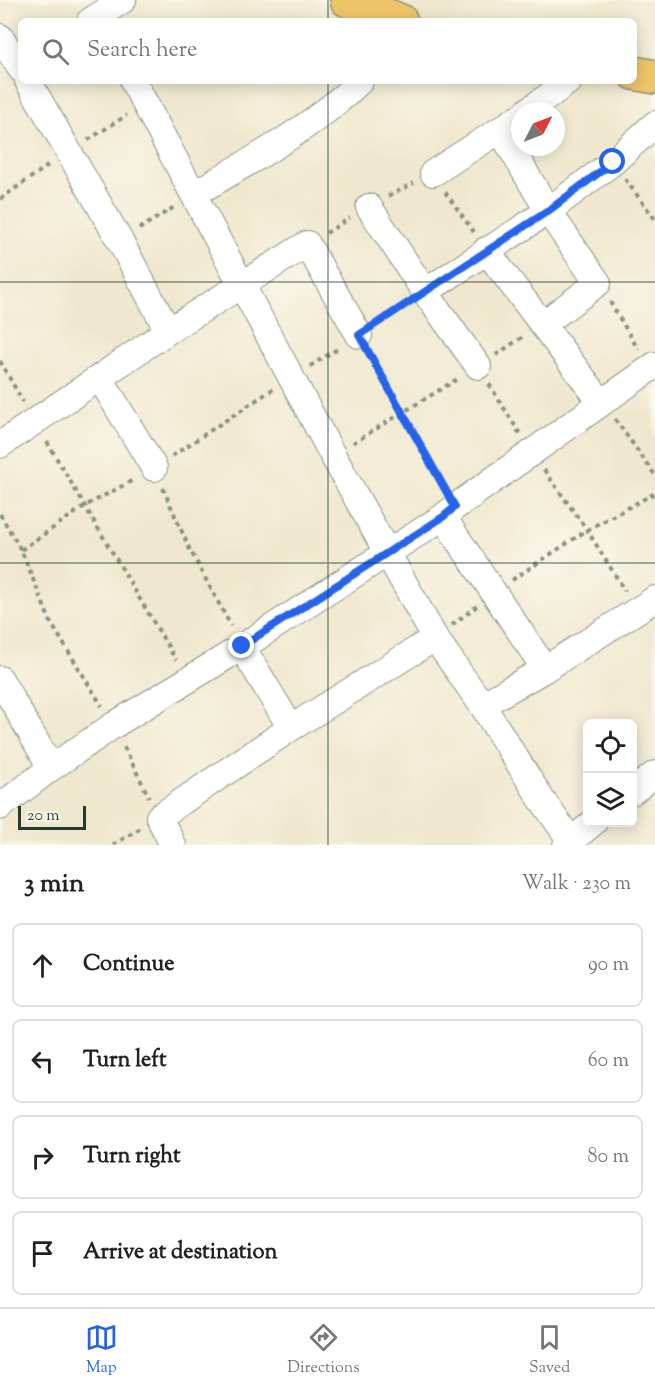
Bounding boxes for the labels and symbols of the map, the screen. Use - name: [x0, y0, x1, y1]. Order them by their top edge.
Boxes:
- north arrow: [511, 102, 565, 156]
- route start: [599, 148, 625, 174]
- route end: [228, 632, 254, 658]
- scale bar: [18, 803, 86, 830]

